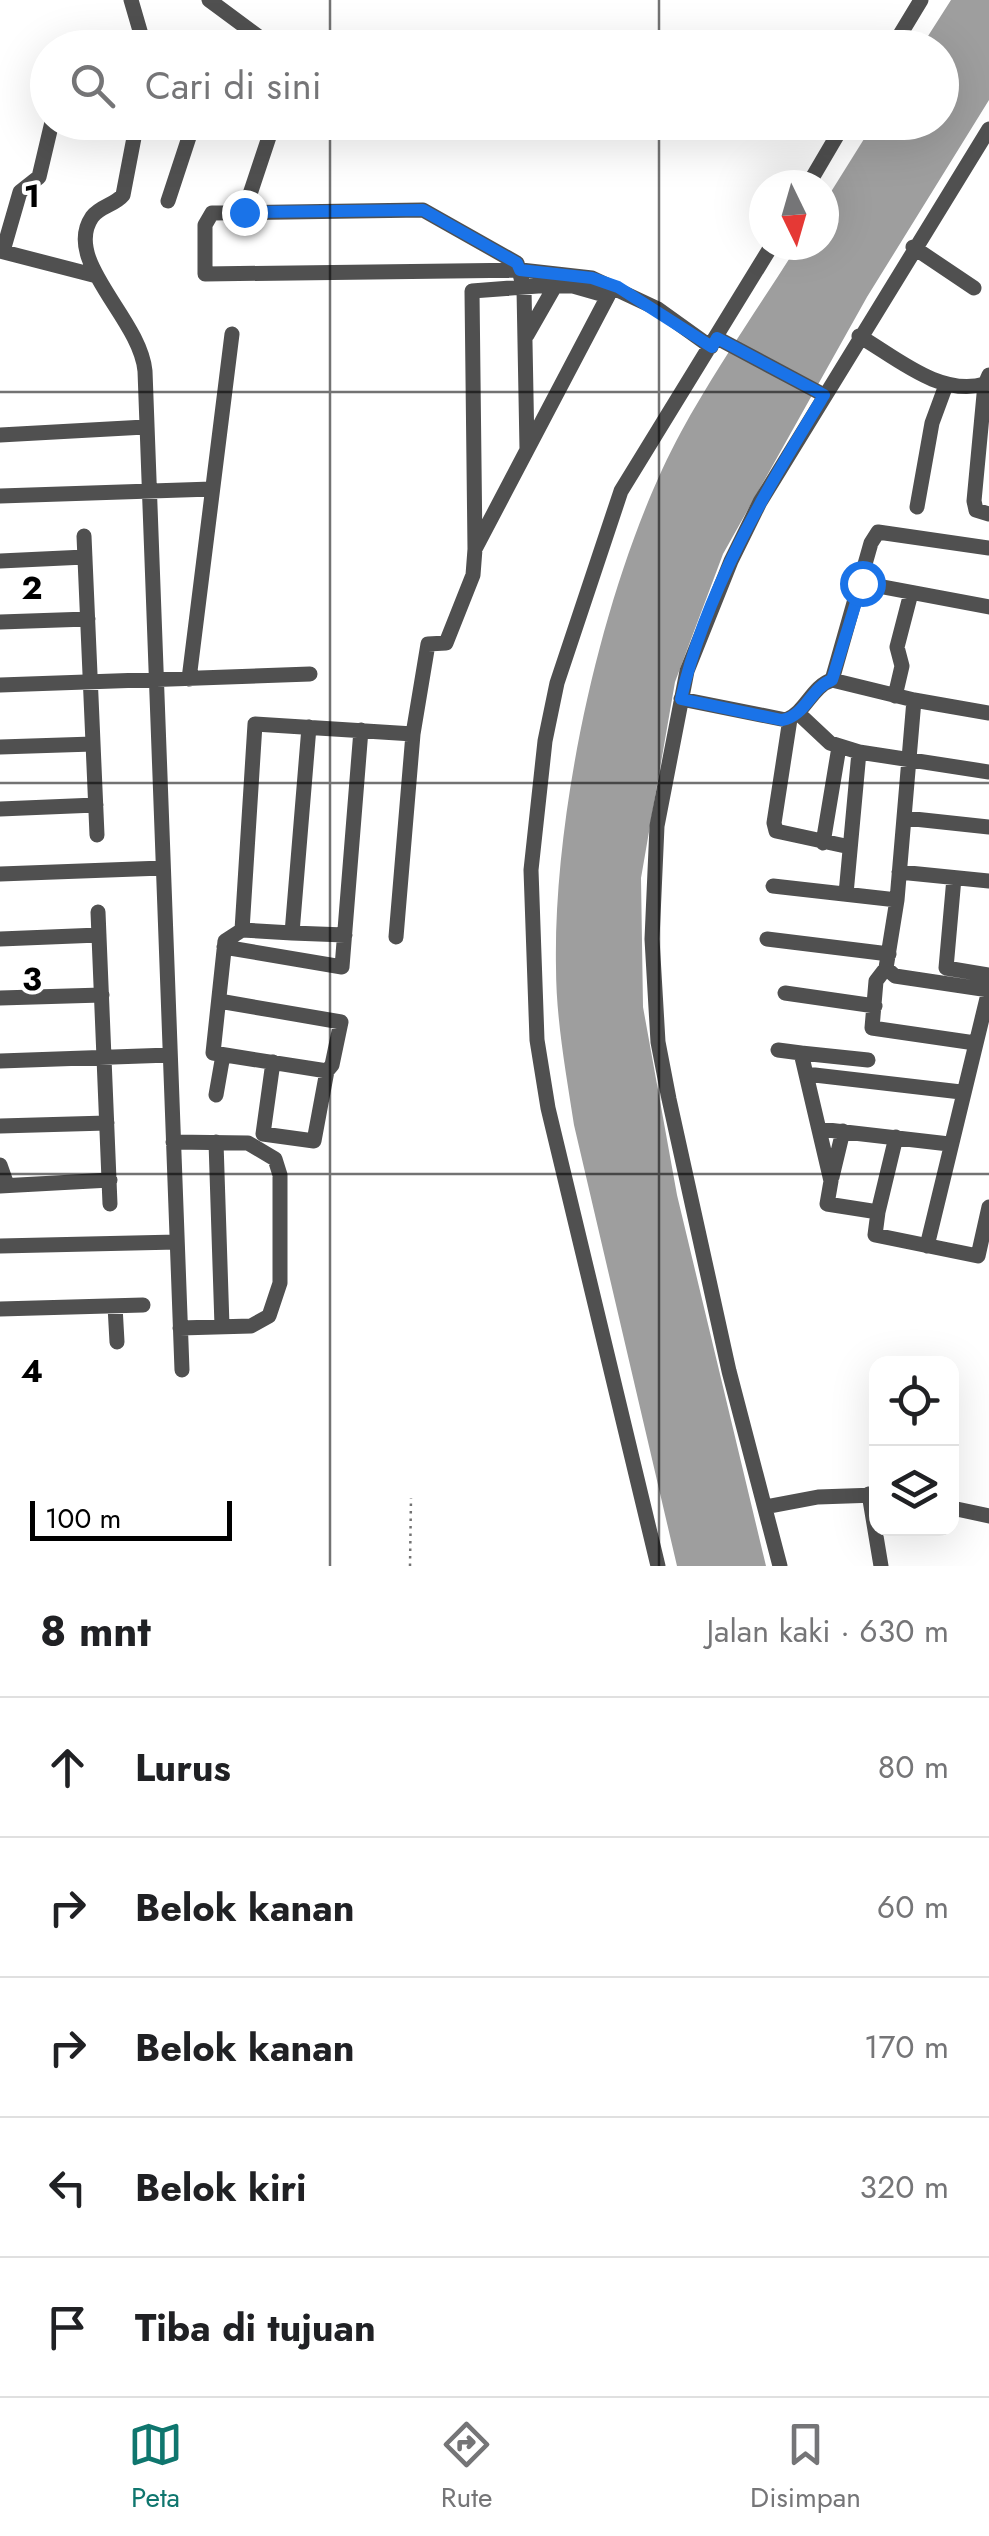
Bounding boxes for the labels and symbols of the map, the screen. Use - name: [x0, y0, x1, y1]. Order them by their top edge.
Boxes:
- north arrow: [749, 170, 839, 260]
- text: 1: [24, 173, 40, 219]
- route end: [222, 190, 268, 236]
- route start: [840, 561, 886, 607]
- text: 2: [22, 565, 43, 611]
- text: 3: [22, 956, 42, 1002]
- text: 4: [21, 1348, 43, 1394]
- scale bar: [30, 1496, 232, 1540]

